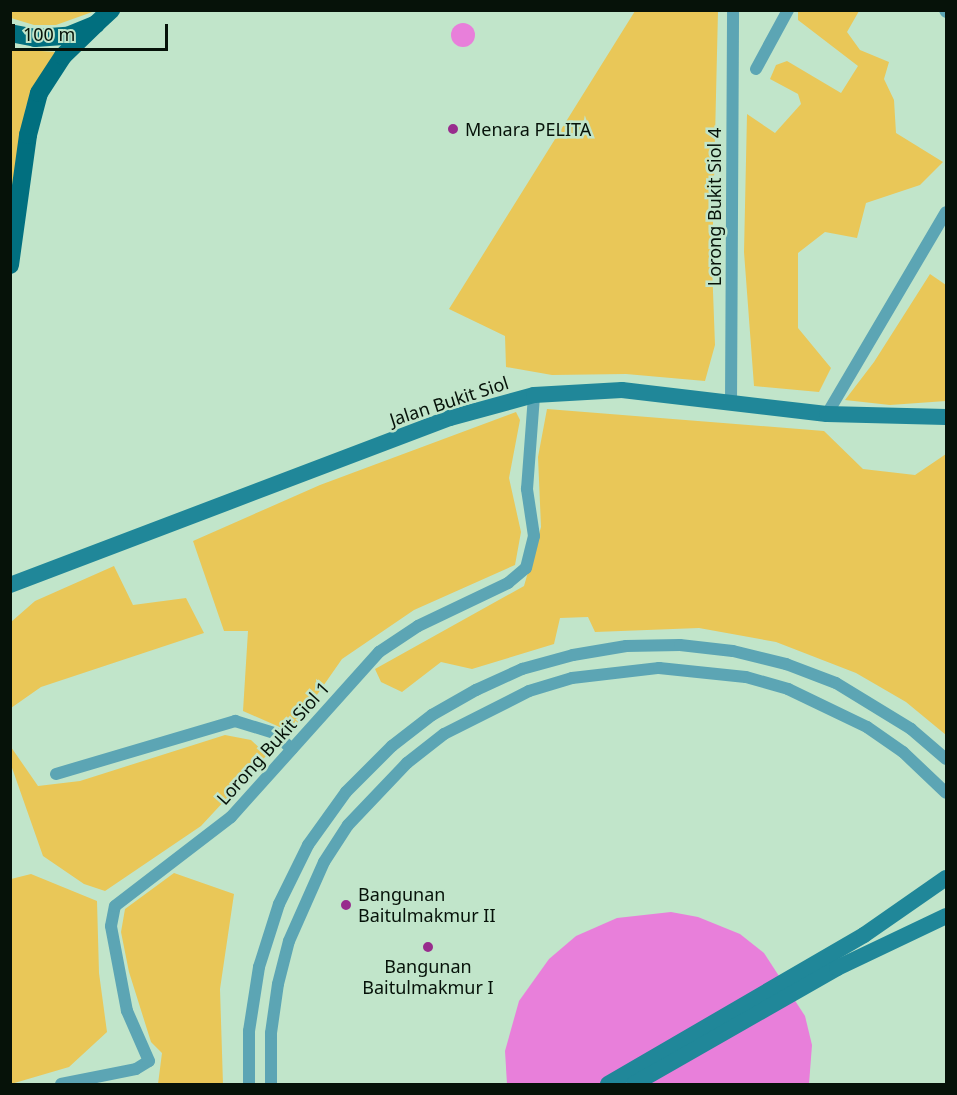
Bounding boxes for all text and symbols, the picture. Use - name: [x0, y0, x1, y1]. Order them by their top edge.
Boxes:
- scale bar: [15, 12, 171, 50]
- text: 100 m: [23, 22, 75, 46]
- place label: Menara PELITA: [465, 118, 591, 140]
- marker: Menara PELITA: [446, 122, 460, 136]
- street label: Lorong Bukit Siol 4: [703, 128, 725, 286]
- street label: Jalan Bukit Siol: [387, 372, 511, 430]
- street label: Lorong Bukit Siol 1: [212, 677, 334, 809]
- place label: Bangunan Baitulmakmur II: [358, 884, 496, 926]
- marker: Bangunan Baitulmakmur II: [339, 898, 353, 912]
- marker: Bangunan Baitulmakmur I: [421, 940, 435, 954]
- place label: Bangunan Baitulmakmur I: [362, 956, 494, 998]

